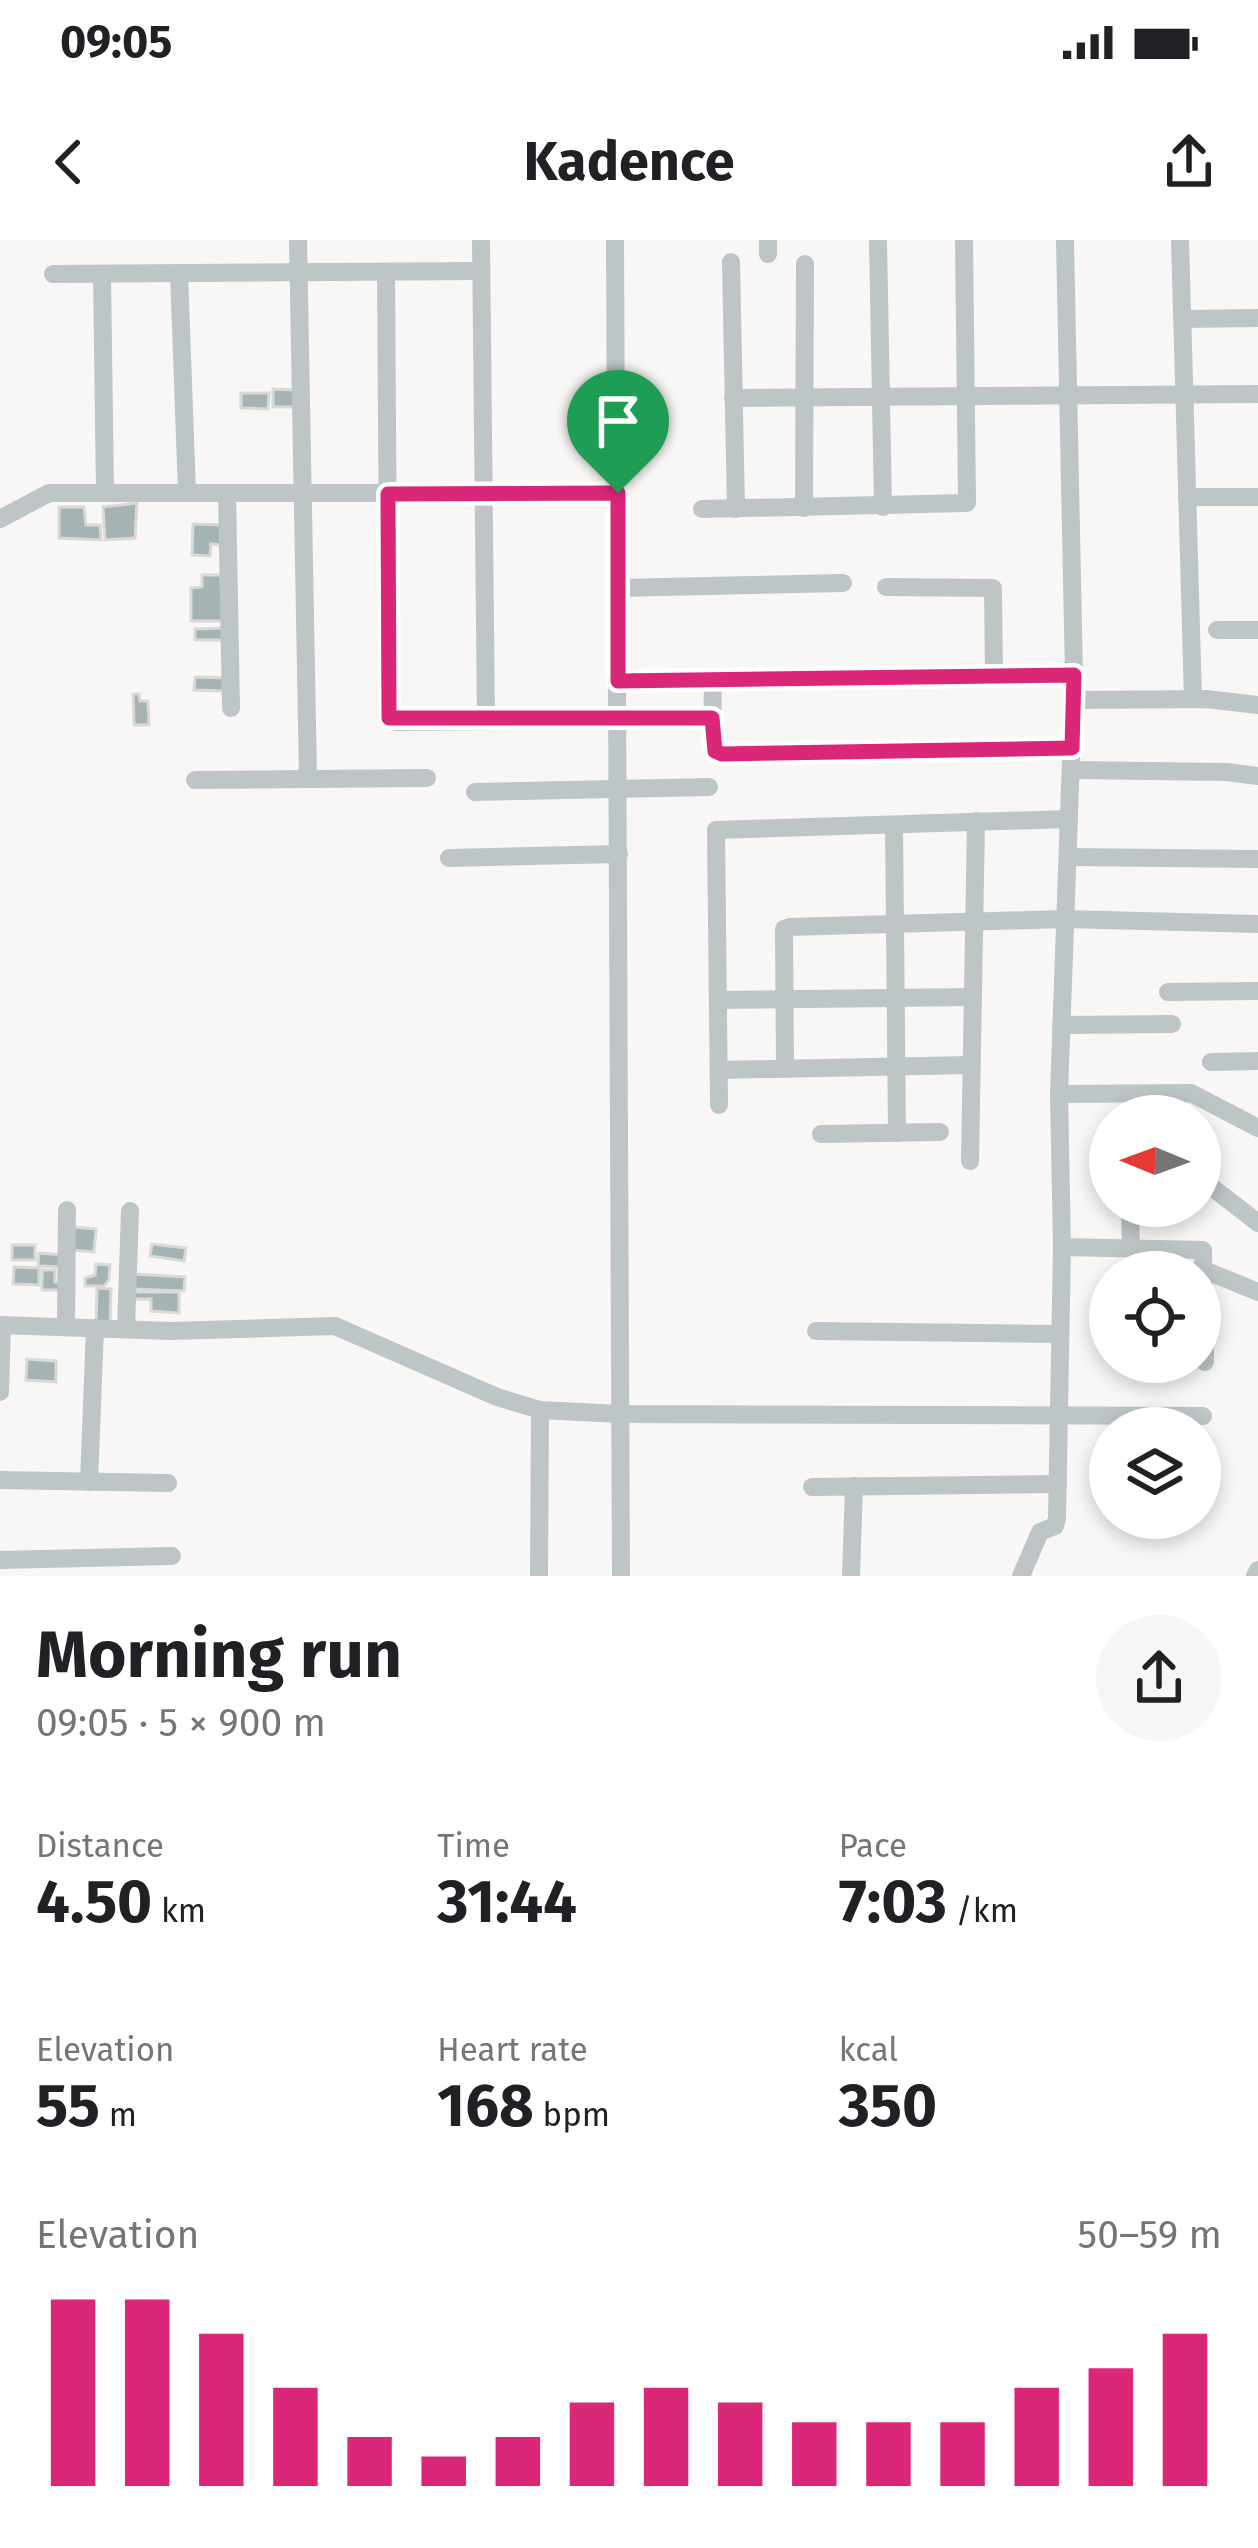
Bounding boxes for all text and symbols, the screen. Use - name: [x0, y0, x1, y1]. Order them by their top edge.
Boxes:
- text: 09:05: [60, 15, 172, 69]
- icon: back: [36, 129, 102, 195]
- icon: share: [1156, 129, 1222, 195]
- text: Kadence: [523, 130, 735, 194]
- pin: [567, 370, 669, 493]
- icon: arrive: [585, 388, 651, 454]
- north arrow: [1089, 1095, 1221, 1227]
- map controls: [1089, 1095, 1221, 1539]
- button: locate: [1089, 1251, 1221, 1383]
- button: layers: [1089, 1407, 1221, 1539]
- text: Morning run: [36, 1615, 402, 1694]
- button: share: [1096, 1615, 1222, 1741]
- text: 09:05 · 5 × 900 m: [36, 1700, 326, 1746]
- text: Distance: [36, 1826, 164, 1866]
- text: Time: [437, 1826, 510, 1866]
- text: Pace: [839, 1826, 907, 1866]
- text: 4.50: [36, 1866, 152, 1938]
- text: 31:44: [437, 1866, 577, 1938]
- text: 7:03: [839, 1866, 947, 1938]
- text: km: [152, 1891, 206, 1931]
- text: /km: [947, 1891, 1018, 1931]
- text: Elevation: [36, 2030, 174, 2070]
- text: Heart rate: [437, 2030, 588, 2070]
- text: kcal: [839, 2030, 898, 2070]
- text: 55: [36, 2070, 100, 2142]
- text: 168: [437, 2070, 534, 2142]
- text: 350: [839, 2070, 937, 2142]
- text: m: [100, 2095, 137, 2135]
- text: bpm: [534, 2095, 610, 2135]
- text: Elevation: [36, 2212, 199, 2258]
- text: 50–59 m: [1078, 2212, 1222, 2258]

